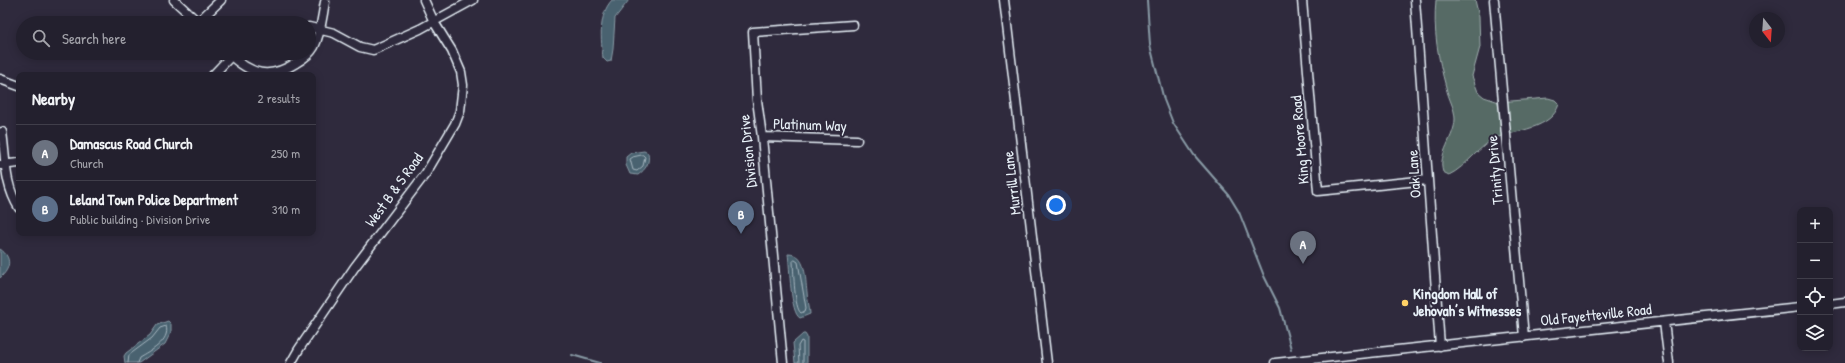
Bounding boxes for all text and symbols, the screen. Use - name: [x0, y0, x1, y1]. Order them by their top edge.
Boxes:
- north arrow: [1749, 12, 1785, 48]
- search box: [16, 16, 316, 60]
- icon: search: [30, 27, 52, 49]
- text: Search here: [62, 28, 126, 49]
- text: Nearby: [32, 87, 75, 110]
- text: 2 results: [258, 89, 300, 107]
- street label: King Moore Road: [1285, 95, 1314, 185]
- street label: Division Drive: [733, 113, 762, 189]
- street label: Platinum Way: [773, 113, 847, 136]
- text: Damascus Road Church: [70, 133, 192, 154]
- street label: Trinity Drive: [1481, 134, 1508, 206]
- text: A: [42, 144, 48, 162]
- text: 250 m: [271, 144, 300, 162]
- street label: West B & S Road: [360, 148, 428, 231]
- street label: Oak Lane: [1401, 149, 1426, 199]
- street label: Murrill Lane: [997, 150, 1026, 216]
- text: Church: [70, 154, 103, 172]
- text: Leland Town Police Department: [70, 189, 238, 210]
- your location: [1046, 195, 1066, 215]
- text: B: [42, 200, 48, 218]
- text: 310 m: [272, 200, 300, 218]
- pin: B: [728, 201, 754, 234]
- map controls: [1797, 207, 1833, 351]
- button: +: [1797, 207, 1833, 243]
- text: Public building · Division Drive: [70, 210, 210, 228]
- pin: A: [1290, 231, 1316, 264]
- button: −: [1797, 243, 1833, 279]
- button: locate: [1797, 279, 1833, 315]
- place label: Kingdom Hall of Jehovah’s Witnesses: [1413, 283, 1522, 321]
- marker: Kingdom Hall of Jehovah’s Witnesses: [1400, 298, 1410, 308]
- street label: Old Fayetteville Road: [1539, 298, 1653, 331]
- button: layers: [1797, 315, 1833, 351]

